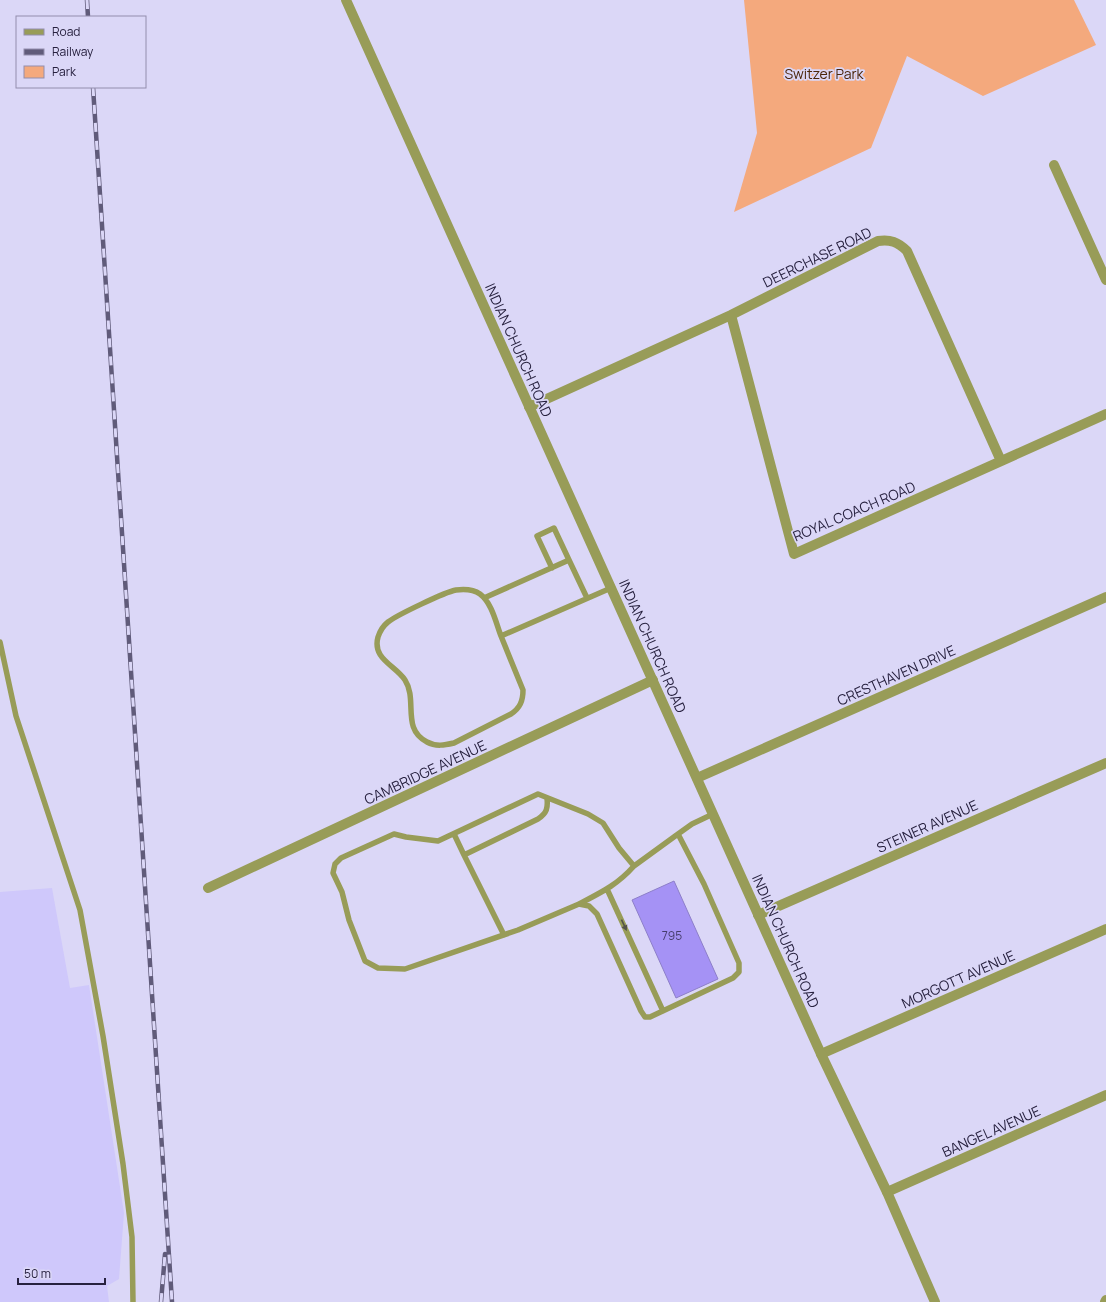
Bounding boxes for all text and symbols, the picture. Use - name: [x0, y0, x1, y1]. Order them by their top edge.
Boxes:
- legend: [16, 16, 146, 88]
- text: Road: [52, 23, 80, 40]
- text: Railway: [52, 43, 94, 60]
- text: Park: [52, 63, 77, 80]
- park label: Switzer Park: [784, 64, 865, 83]
- street label: DEERCHASE ROAD: [760, 222, 874, 292]
- street label: INDIAN CHURCH ROAD: [481, 280, 557, 420]
- street label: ROYAL COACH ROAD: [790, 477, 918, 545]
- street label: INDIAN CHURCH ROAD: [615, 576, 691, 716]
- street label: CRESTHAVEN DRIVE: [834, 640, 958, 710]
- street label: CAMBRIDGE AVENUE: [361, 735, 489, 809]
- street label: STEINER AVENUE: [873, 795, 981, 857]
- street label: INDIAN CHURCH ROAD: [748, 871, 824, 1011]
- one-way arrow: [621, 919, 627, 930]
- house number: 795: [662, 927, 682, 944]
- street label: MORGOTT AVENUE: [898, 945, 1018, 1013]
- street label: BANGEL AVENUE: [939, 1101, 1043, 1161]
- scale bar: [18, 1260, 105, 1286]
- text: 50 m: [24, 1265, 51, 1282]

